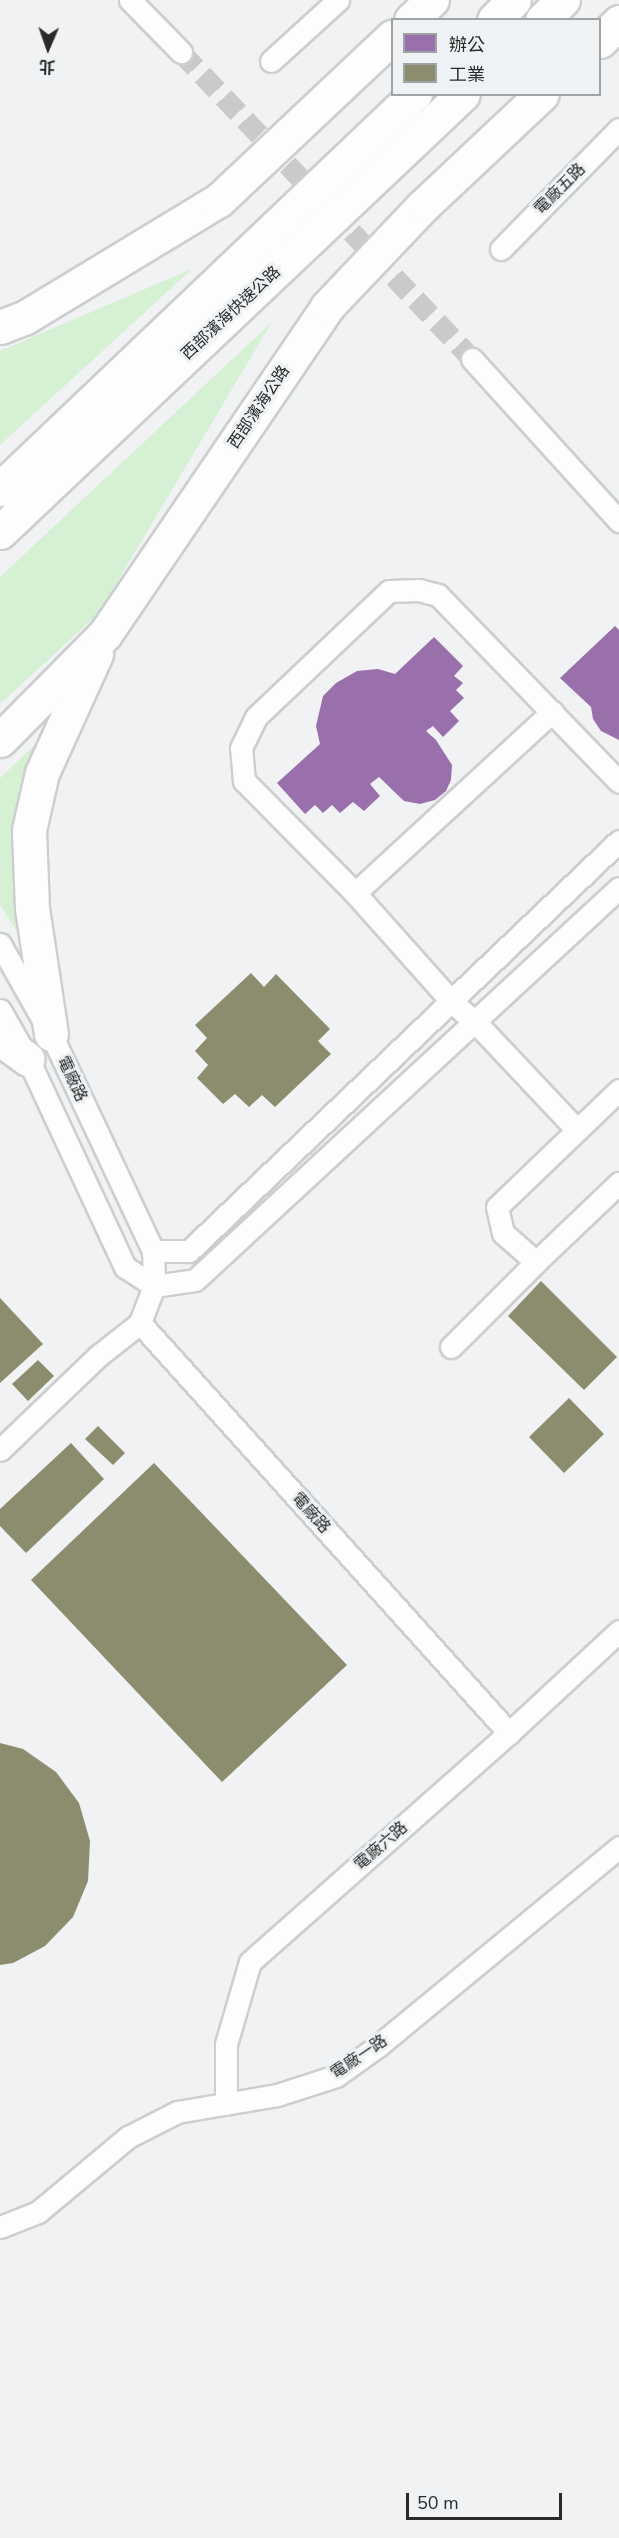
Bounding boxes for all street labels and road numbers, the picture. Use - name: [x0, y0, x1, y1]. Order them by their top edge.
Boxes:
- street label: 電廠五路: [531, 160, 589, 218]
- street label: 西部濱海快速公路: [178, 262, 284, 364]
- street label: 西部濱海公路: [224, 362, 294, 452]
- street label: 電廠路: [53, 1053, 91, 1105]
- street label: 電廠路: [288, 1489, 334, 1537]
- street label: 電廠六路: [351, 1818, 411, 1874]
- street label: 電廠一路: [327, 2031, 391, 2083]

